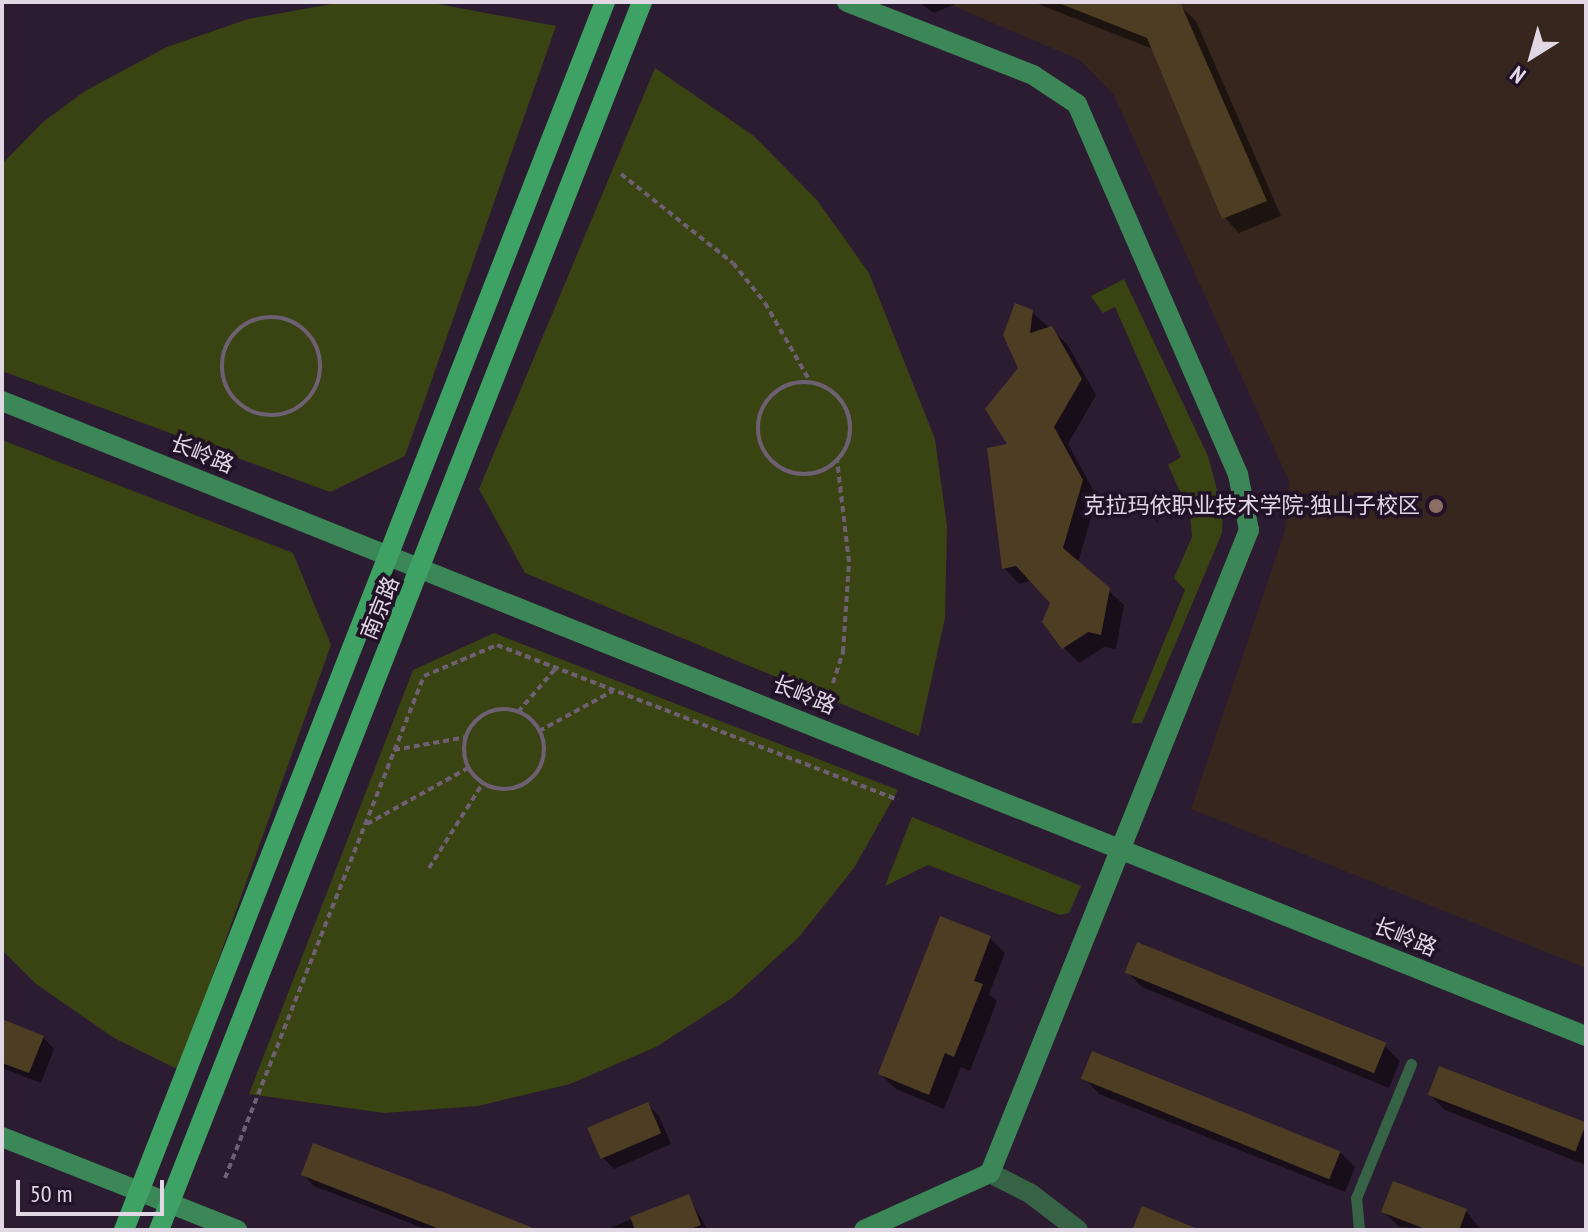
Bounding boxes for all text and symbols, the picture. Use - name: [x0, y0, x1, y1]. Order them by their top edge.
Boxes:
- north arrow: [1492, 16, 1572, 96]
- text: N: [1504, 60, 1531, 90]
- street label: 长岭路: [166, 429, 238, 479]
- place label: 克拉玛依职业技术学院-独山子校区: [1084, 493, 1420, 519]
- marker: 克拉玛依职业技术学院-独山子校区: [1427, 497, 1445, 515]
- street label: 南京路: [355, 572, 405, 644]
- street label: 长岭路: [768, 670, 840, 720]
- street label: 长岭路: [1369, 912, 1441, 962]
- scale bar: [20, 1164, 168, 1214]
- text: 50 m: [30, 1178, 72, 1209]

